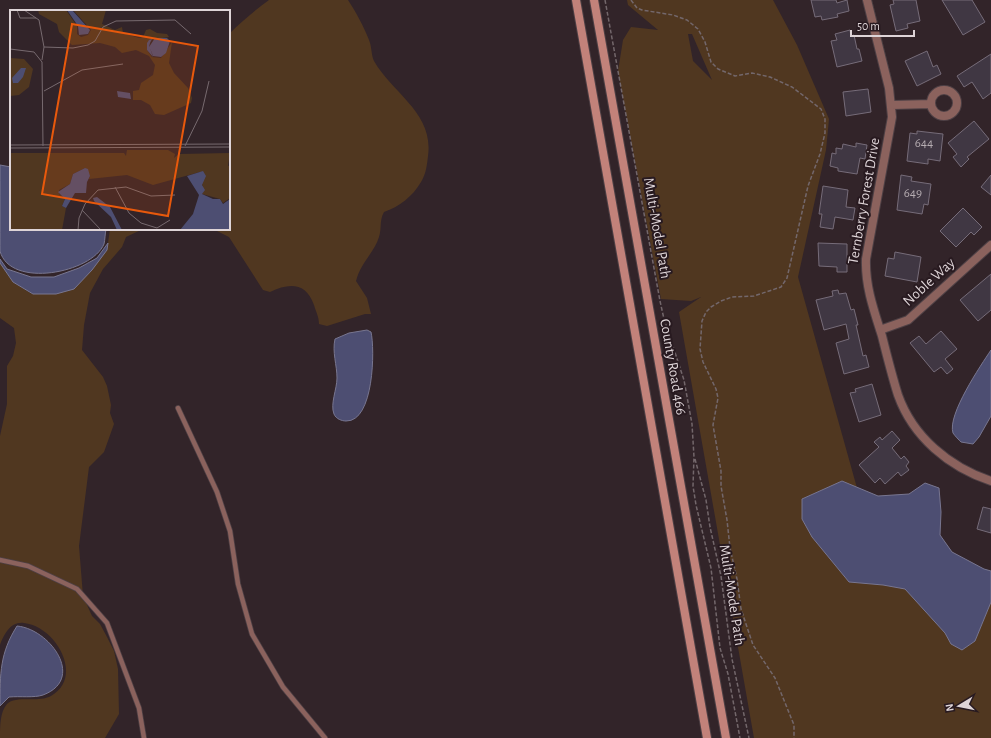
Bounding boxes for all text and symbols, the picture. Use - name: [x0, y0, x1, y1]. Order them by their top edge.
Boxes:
- inset map: [10, 10, 230, 230]
- scale bar: [851, 12, 914, 38]
- text: 50 m: [857, 20, 880, 32]
- street label: Ternberry Forest Drive: [845, 137, 883, 265]
- house number: 644: [915, 137, 933, 150]
- street label: Multi-Model Path: [641, 176, 673, 280]
- house number: 649: [904, 187, 922, 200]
- street label: Noble Way: [900, 255, 958, 309]
- street label: County Road 466: [657, 318, 689, 416]
- street label: Multi-Model Path: [717, 543, 747, 647]
- north arrow: [939, 686, 979, 726]
- text: N: [944, 703, 956, 712]

